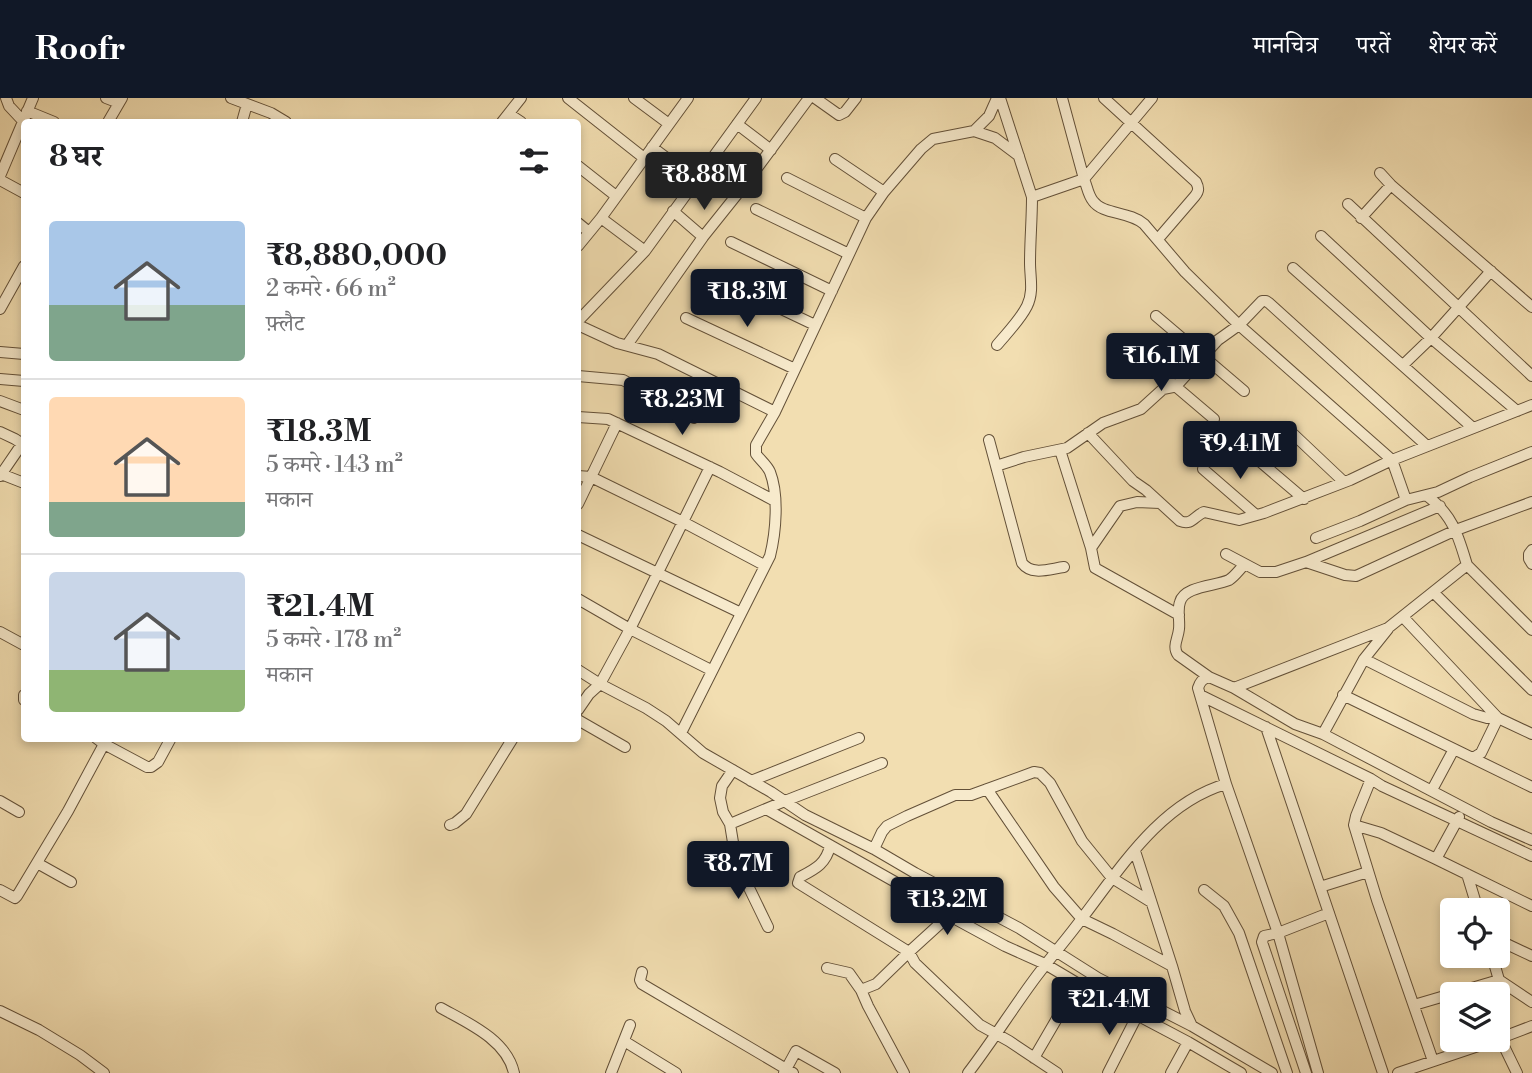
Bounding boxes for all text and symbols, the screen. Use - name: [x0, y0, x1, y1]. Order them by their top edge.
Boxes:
- text: Roofr: [35, 29, 126, 70]
- text: मानचित्र: [1253, 31, 1318, 61]
- text: परतें: [1356, 31, 1390, 61]
- text: शेयर करें: [1428, 31, 1497, 61]
- text: 8 घर: [49, 138, 103, 176]
- icon: filters: [515, 142, 553, 180]
- pin: ₹8.88M: [647, 152, 761, 212]
- text: ₹8.88M: [661, 161, 747, 189]
- text: ₹8,880,000: [266, 237, 447, 275]
- icon: home: [105, 249, 189, 333]
- pin: ₹18.3M: [690, 270, 804, 329]
- text: 2 कमरे · 66 m²: [266, 275, 396, 303]
- text: ₹18.3M: [707, 278, 787, 306]
- text: फ़्लैट: [266, 310, 304, 338]
- pin: ₹16.1M: [1104, 334, 1218, 393]
- text: ₹16.1M: [1122, 342, 1200, 370]
- pin: ₹8.23M: [625, 378, 739, 437]
- text: ₹8.23M: [640, 386, 724, 414]
- text: ₹18.3M: [266, 413, 371, 451]
- pin: ₹9.41M: [1183, 422, 1297, 481]
- icon: home: [105, 425, 189, 509]
- text: ₹9.41M: [1199, 430, 1281, 458]
- text: 5 कमरे · 143 m²: [266, 451, 403, 479]
- text: मकान: [266, 486, 313, 514]
- text: ₹21.4M: [266, 588, 374, 626]
- icon: home: [105, 600, 189, 684]
- text: 5 कमरे · 178 m²: [266, 626, 401, 654]
- text: मकान: [266, 661, 313, 689]
- pin: ₹8.7M: [689, 842, 787, 901]
- text: ₹8.7M: [703, 850, 773, 878]
- pin: ₹13.2M: [890, 878, 1004, 937]
- text: ₹13.2M: [907, 886, 987, 914]
- map controls: [1440, 898, 1510, 1052]
- button: locate: [1440, 898, 1510, 968]
- pin: ₹21.4M: [1052, 978, 1166, 1037]
- button: layers: [1440, 982, 1510, 1052]
- text: ₹21.4M: [1068, 986, 1150, 1014]

